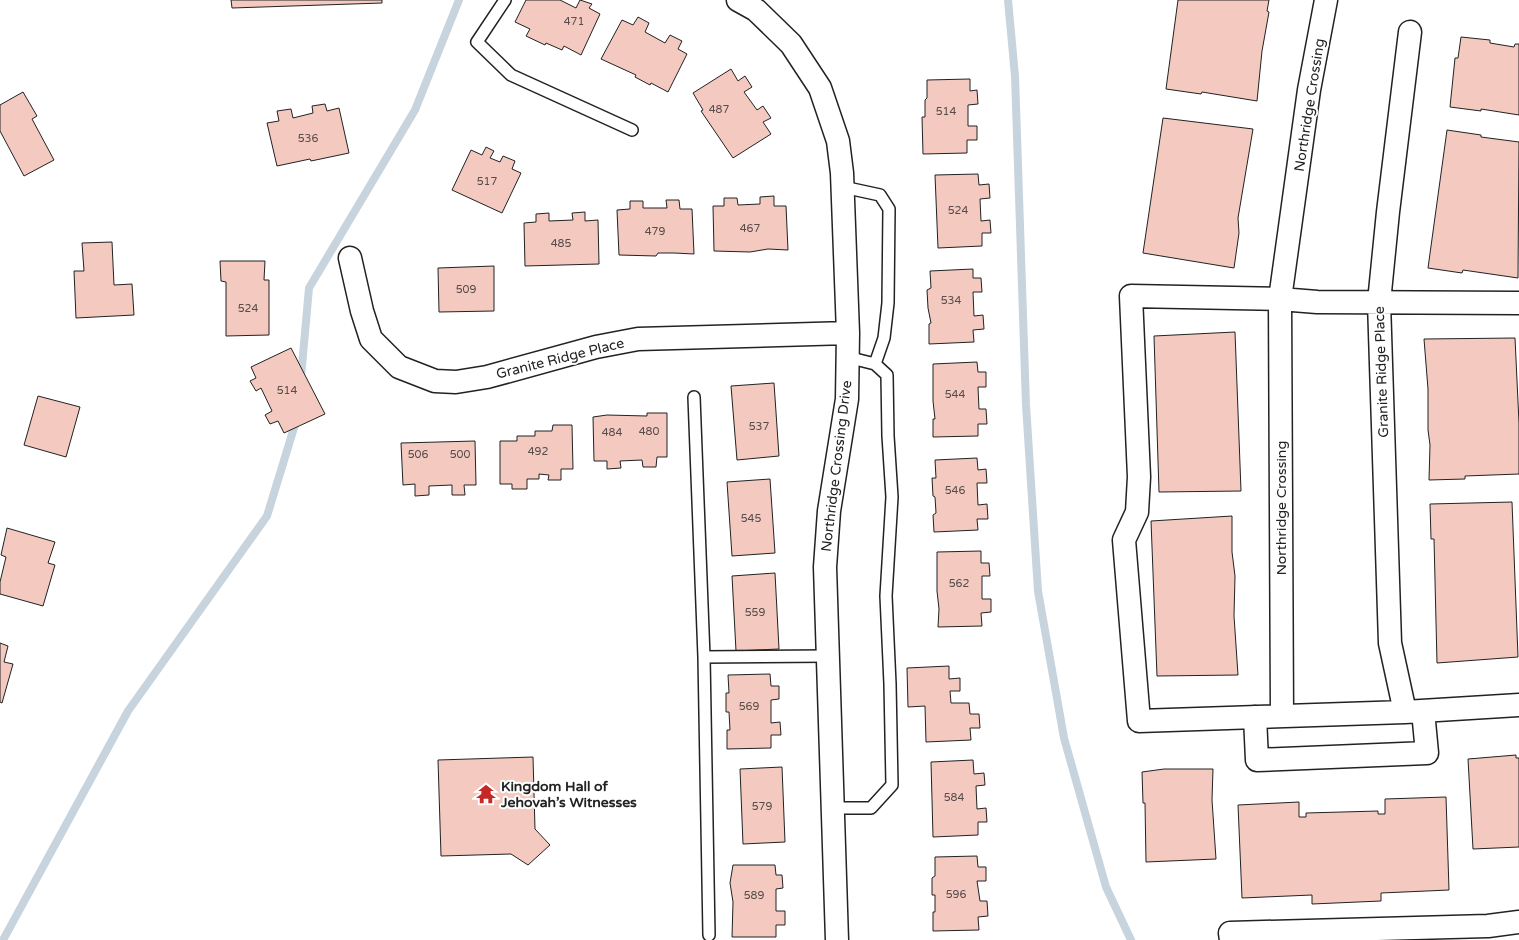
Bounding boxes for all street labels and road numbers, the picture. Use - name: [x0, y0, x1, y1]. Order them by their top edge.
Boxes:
- street label: Northridge Crossing: [1291, 37, 1328, 173]
- street label: Granite Ridge Place: [1371, 306, 1392, 438]
- street label: Granite Ridge Place: [494, 334, 626, 383]
- street label: Northridge Crossing Drive: [818, 379, 855, 553]
- street label: Northridge Crossing: [1273, 441, 1290, 575]

